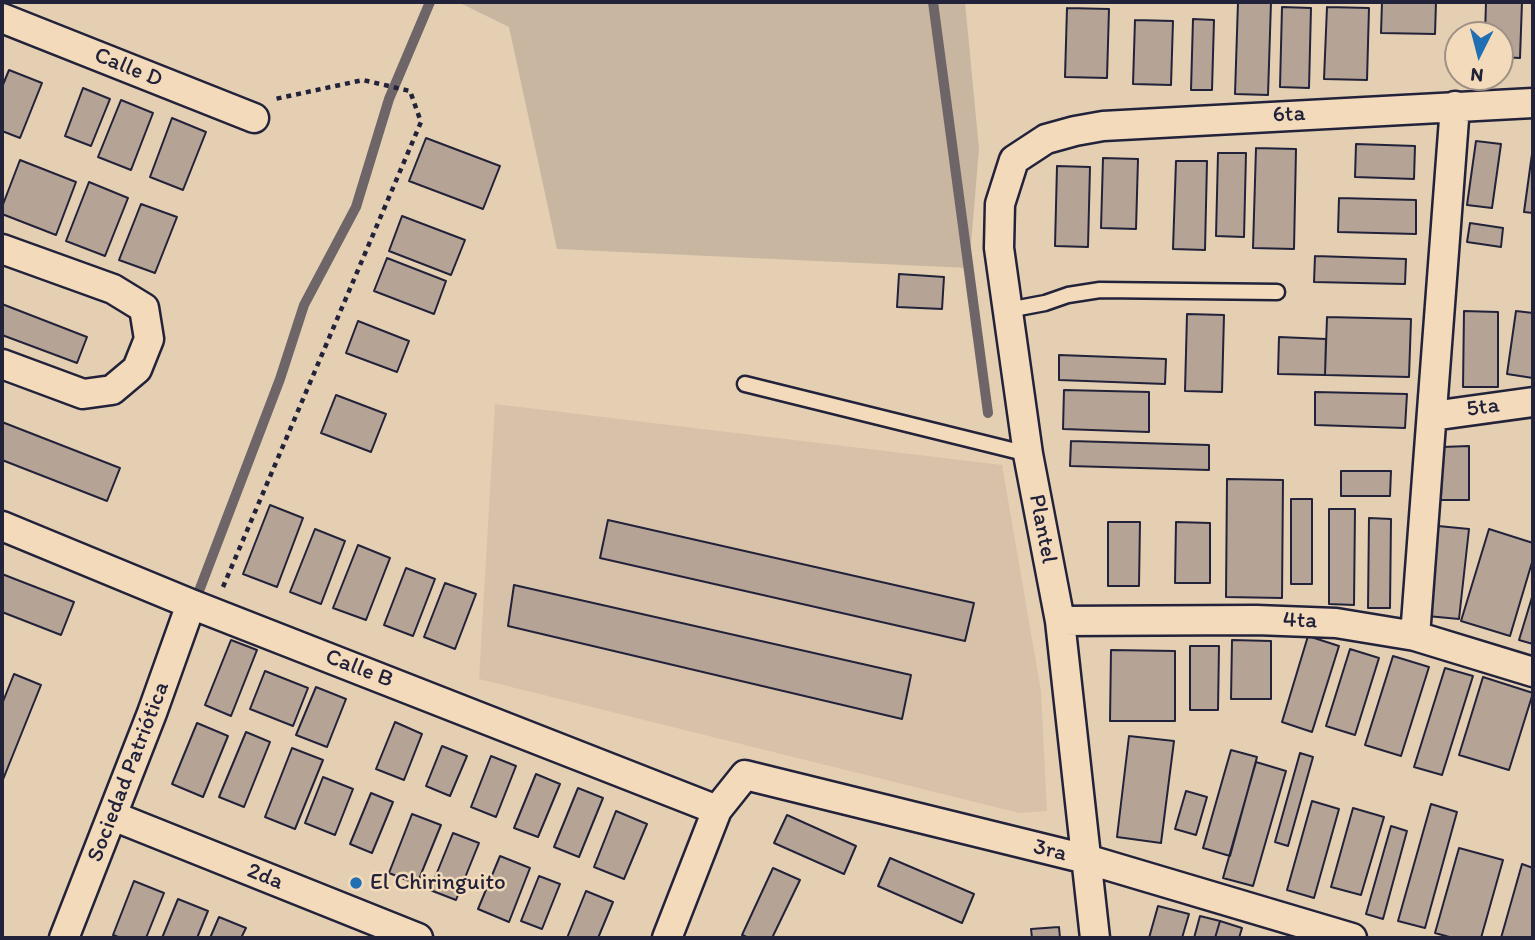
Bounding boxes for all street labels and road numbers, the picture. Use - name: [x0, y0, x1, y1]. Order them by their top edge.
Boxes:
- street label: Calle D: [90, 42, 166, 94]
- street label: 6ta: [1272, 100, 1306, 130]
- street label: 5ta: [1465, 392, 1501, 424]
- street label: Plantel: [1022, 492, 1062, 566]
- street label: 4ta: [1282, 607, 1318, 635]
- street label: Calle B: [321, 643, 397, 695]
- street label: Sociedad Patriótica: [82, 678, 176, 866]
- street label: 3ra: [1030, 834, 1070, 868]
- street label: 2da: [243, 857, 287, 897]

